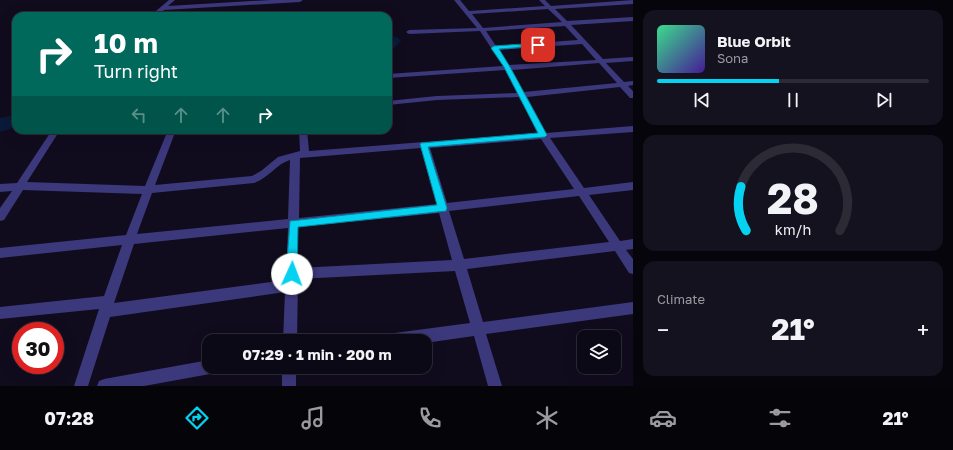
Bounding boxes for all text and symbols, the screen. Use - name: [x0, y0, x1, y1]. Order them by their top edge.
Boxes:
- text: 10 m: [94, 26, 158, 59]
- icon: right: [28, 28, 80, 80]
- pin: [521, 28, 555, 62]
- text: Blue Orbit: [717, 32, 791, 50]
- icon: arrive: [527, 34, 549, 56]
- text: Sona: [717, 50, 748, 66]
- text: Turn right: [94, 60, 178, 82]
- icon: previous: [691, 89, 713, 111]
- icon: pause: [782, 89, 804, 111]
- icon: next: [873, 89, 895, 111]
- icon: left: [128, 104, 150, 126]
- icon: ahead: [170, 104, 192, 126]
- icon: ahead: [212, 104, 234, 126]
- icon: right: [254, 104, 276, 126]
- text: 28: [767, 173, 819, 223]
- text: km/h: [775, 221, 811, 238]
- position arrow: [271, 253, 313, 295]
- text: Climate: [657, 291, 705, 307]
- text: 21°: [771, 311, 815, 347]
- text: −: [657, 316, 669, 343]
- text: +: [917, 316, 929, 343]
- speed limit sign: 30: [12, 322, 64, 374]
- map controls: [577, 330, 621, 374]
- button: layers: [577, 330, 621, 374]
- text: 07:29 · 1 min · 200 m: [242, 345, 392, 363]
- icon: directions: [183, 404, 211, 432]
- icon: music: [299, 404, 327, 432]
- icon: phone: [416, 404, 444, 432]
- icon: climate: [533, 404, 561, 432]
- icon: car: [649, 404, 677, 432]
- icon: filters: [766, 404, 794, 432]
- text: 07:28: [44, 407, 94, 429]
- text: 21°: [883, 407, 909, 429]

